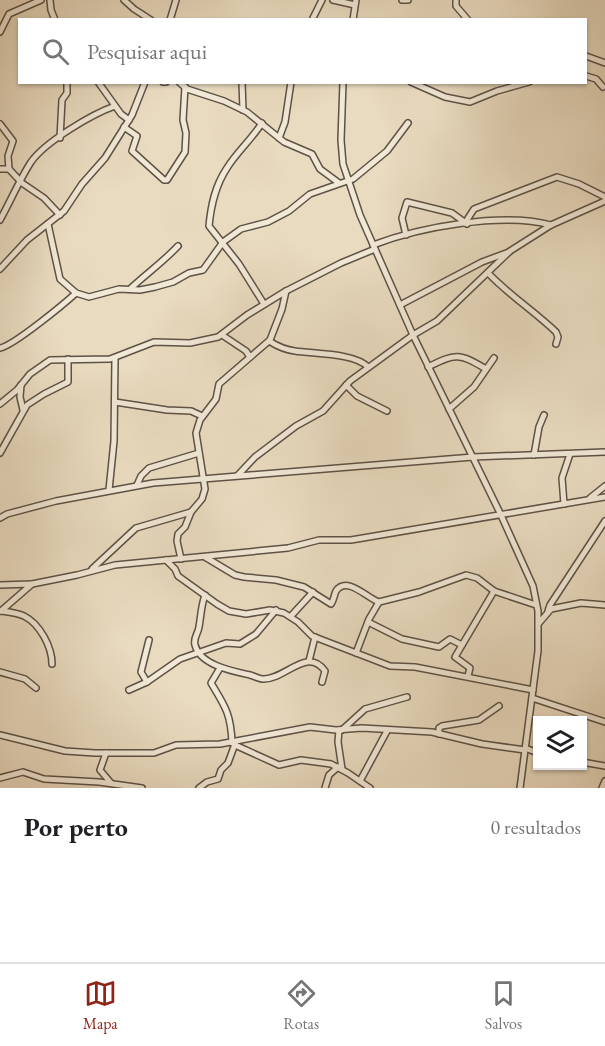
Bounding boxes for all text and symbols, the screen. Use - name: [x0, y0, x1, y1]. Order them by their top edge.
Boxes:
- search box: [18, 18, 587, 84]
- icon: search: [39, 35, 72, 68]
- text: Pesquisar aqui: [87, 37, 207, 66]
- map controls: [533, 716, 587, 770]
- button: layers: [533, 716, 587, 770]
- text: Por perto: [24, 810, 128, 844]
- text: 0 resultados: [490, 814, 581, 840]
- tab: Mapa: [83, 977, 118, 1034]
- tab: Rotas: [283, 977, 319, 1034]
- tab: Salvos: [485, 977, 522, 1034]

